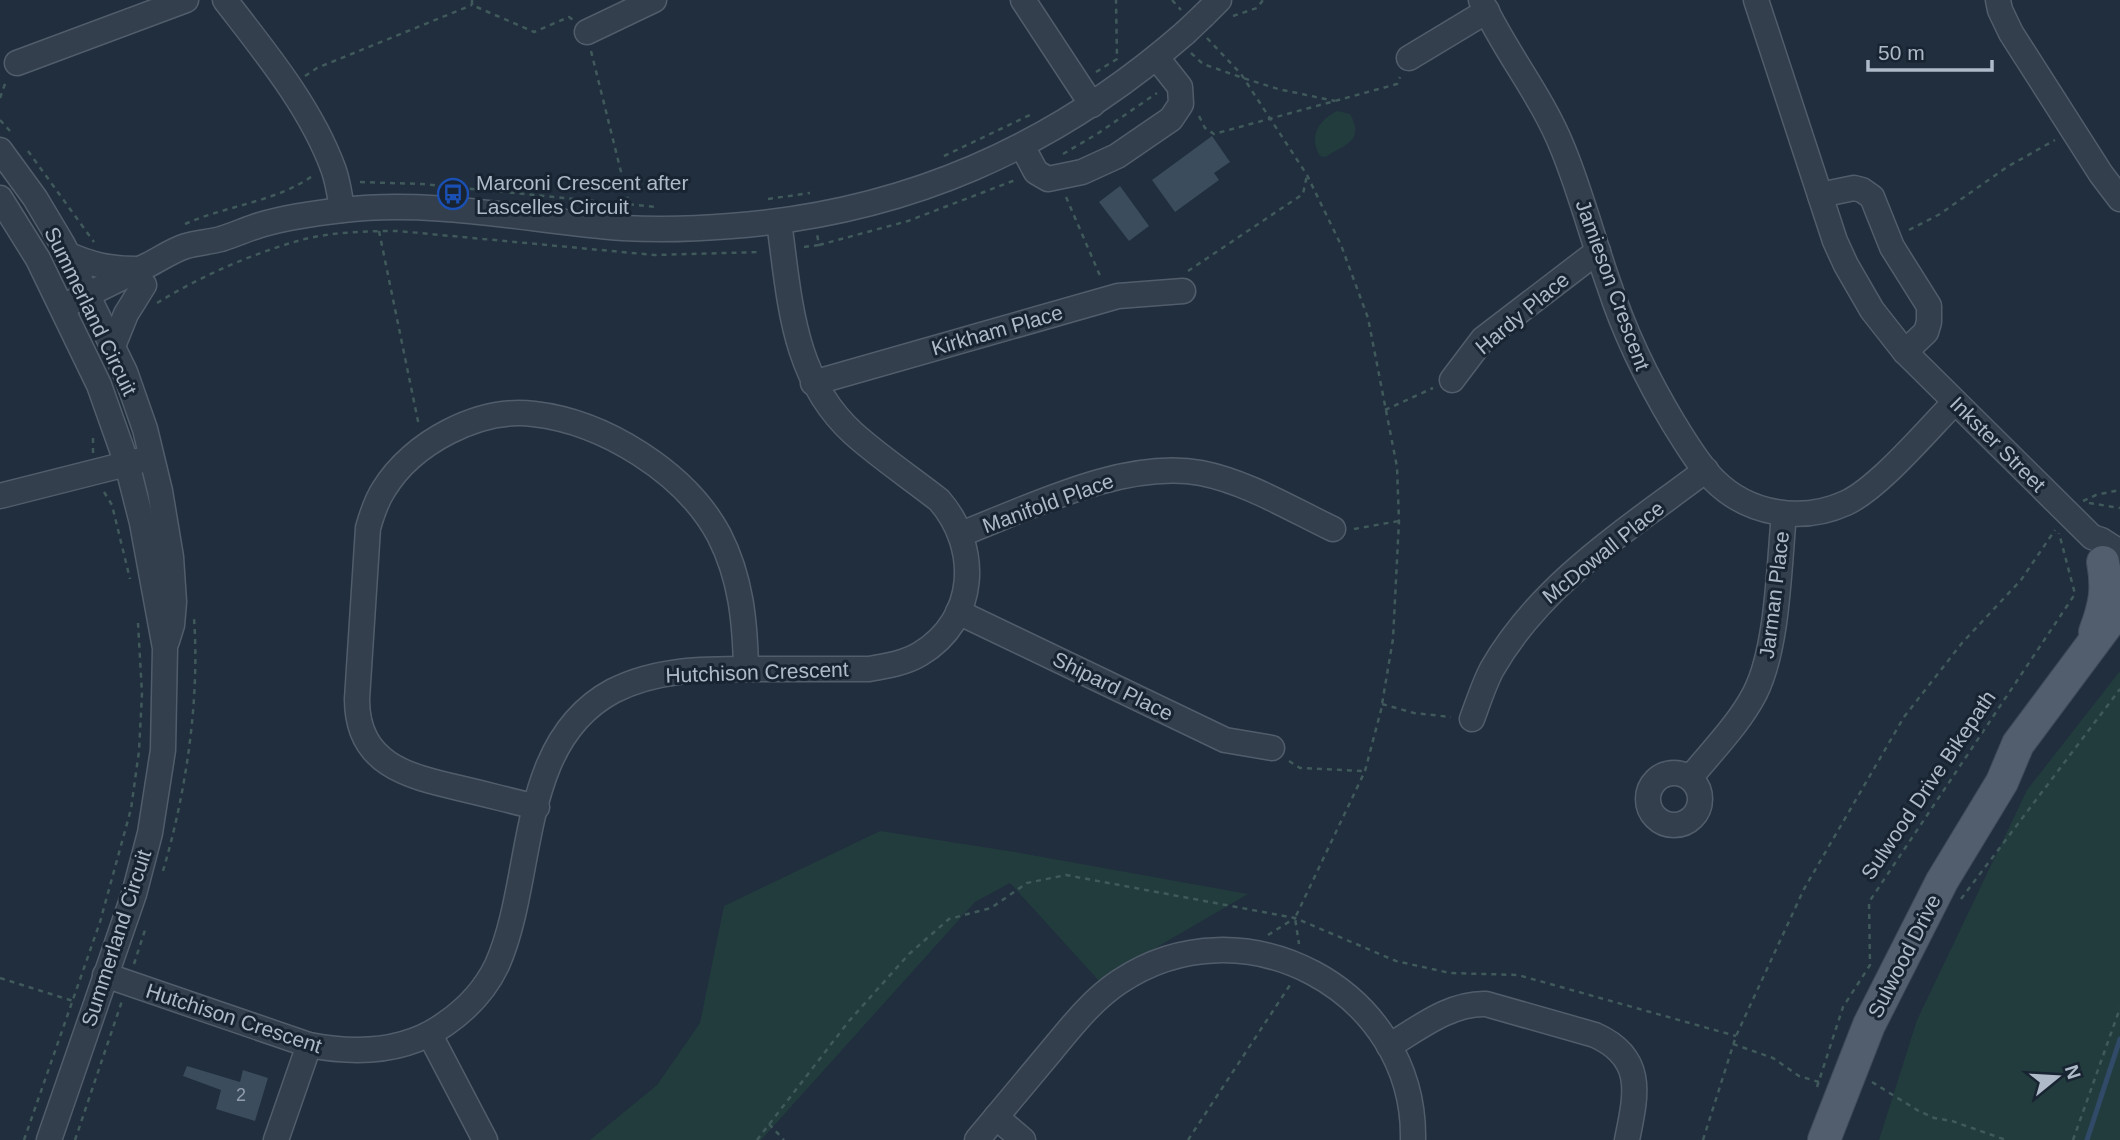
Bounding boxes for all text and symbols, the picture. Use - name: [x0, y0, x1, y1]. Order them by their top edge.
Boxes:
- scale bar: [1868, 28, 1992, 72]
- text: 50 m: [1878, 41, 1925, 64]
- place label: Marconi Crescent after Lascelles Circuit: [476, 171, 688, 218]
- bus stop icon: Marconi Crescent after Lascelles Circuit: [436, 177, 470, 211]
- street label: Jamieson Crescent: [1571, 197, 1655, 374]
- street label: Summerland Circuit: [40, 223, 142, 399]
- street label: Hardy Place: [1471, 267, 1573, 359]
- street label: Kirkham Place: [929, 300, 1065, 360]
- street label: Inkster Street: [1946, 392, 2050, 496]
- street label: Manifold Place: [979, 469, 1117, 537]
- street label: McDowall Place: [1538, 496, 1668, 608]
- street label: Jarman Place: [1755, 530, 1793, 660]
- street label: Shipard Place: [1049, 647, 1177, 725]
- street label: Hutchison Crescent: [665, 657, 849, 687]
- street label: Sulwood Drive Bikepath: [1856, 686, 2000, 884]
- street label: Summerland Circuit: [77, 847, 155, 1029]
- street label: Sulwood Drive: [1863, 890, 1945, 1022]
- street label: Hutchison Crescent: [143, 979, 325, 1057]
- north arrow: [2022, 1042, 2092, 1112]
- text: N: [2061, 1062, 2085, 1082]
- house number: 2: [236, 1085, 246, 1105]

